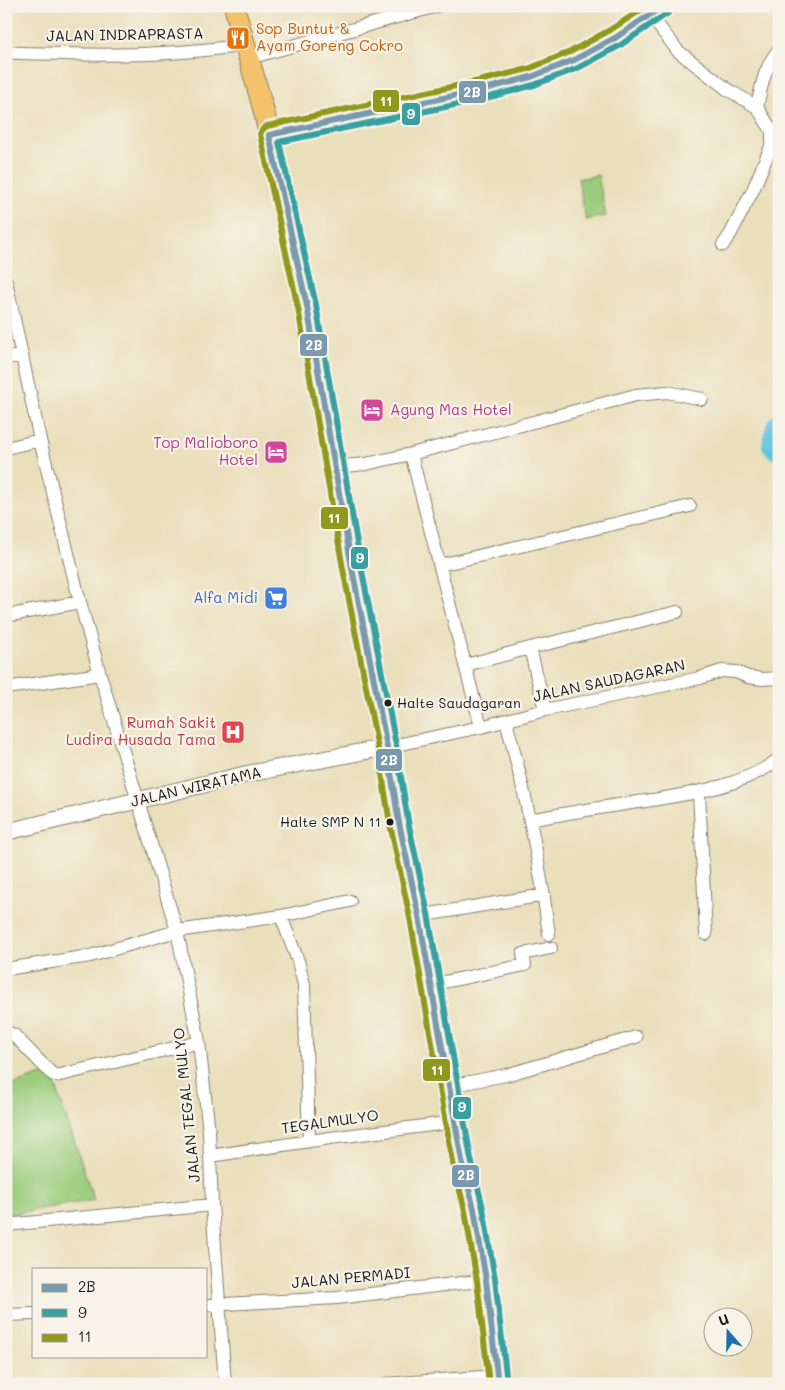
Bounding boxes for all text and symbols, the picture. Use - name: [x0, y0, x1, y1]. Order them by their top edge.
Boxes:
- place label: Sop Buntut & Ayam Goreng Cokro: [256, 18, 403, 55]
- street label: JALAN INDRAPRASTA: [46, 23, 204, 45]
- restaurant icon: Sop Buntut & Ayam Goreng Cokro: [225, 25, 251, 51]
- line badge: 2B: [458, 80, 487, 104]
- text: 2B: [463, 82, 481, 101]
- line badge: 11: [372, 89, 400, 113]
- text: 11: [380, 91, 392, 110]
- line badge: 9: [401, 102, 421, 126]
- text: 9: [407, 104, 416, 123]
- line badge: 2B: [299, 333, 328, 357]
- text: 2B: [305, 335, 323, 354]
- hotel icon: Agung Mas Hotel: [359, 397, 385, 423]
- place label: Agung Mas Hotel: [390, 399, 512, 419]
- place label: Top Malioboro Hotel: [153, 432, 258, 469]
- hotel icon: Top Malioboro Hotel: [263, 439, 289, 465]
- line badge: 11: [320, 506, 349, 530]
- text: 11: [328, 508, 340, 527]
- line badge: 9: [350, 546, 369, 570]
- text: 9: [356, 548, 365, 567]
- supermarket icon: Alfa Midi: [263, 585, 289, 611]
- place label: Alfa Midi: [193, 587, 258, 607]
- street label: JALAN SAUDAGARAN: [531, 654, 687, 706]
- place label: Halte Saudagaran: [397, 693, 521, 712]
- marker: Halte Saudagaran: [383, 698, 393, 708]
- place label: Rumah Sakit Ludira Husada Tama: [66, 712, 216, 749]
- hospital icon: Rumah Sakit Ludira Husada Tama: [220, 719, 246, 745]
- line badge: 2B: [375, 748, 403, 772]
- text: 2B: [380, 750, 398, 769]
- street label: JALAN WIRATAMA: [128, 761, 263, 811]
- place label: Halte SMP N 11: [280, 812, 381, 831]
- marker: Halte SMP N 11: [385, 817, 395, 827]
- street label: JALAN TEGAL MULYO: [168, 1027, 204, 1183]
- line badge: 11: [422, 1058, 451, 1082]
- text: 11: [431, 1060, 443, 1079]
- line badge: 9: [452, 1096, 472, 1120]
- text: 9: [458, 1097, 467, 1116]
- street label: TEGALMULYO: [280, 1104, 380, 1138]
- line badge: 2B: [451, 1164, 480, 1188]
- text: 2B: [457, 1165, 475, 1184]
- street label: JALAN PERMADI: [291, 1262, 412, 1292]
- legend: [32, 1268, 208, 1358]
- text: 2B: [78, 1276, 96, 1296]
- text: 9: [78, 1302, 87, 1322]
- north arrow: [702, 1308, 752, 1358]
- text: U: [716, 1309, 731, 1330]
- text: 11: [78, 1326, 91, 1346]

